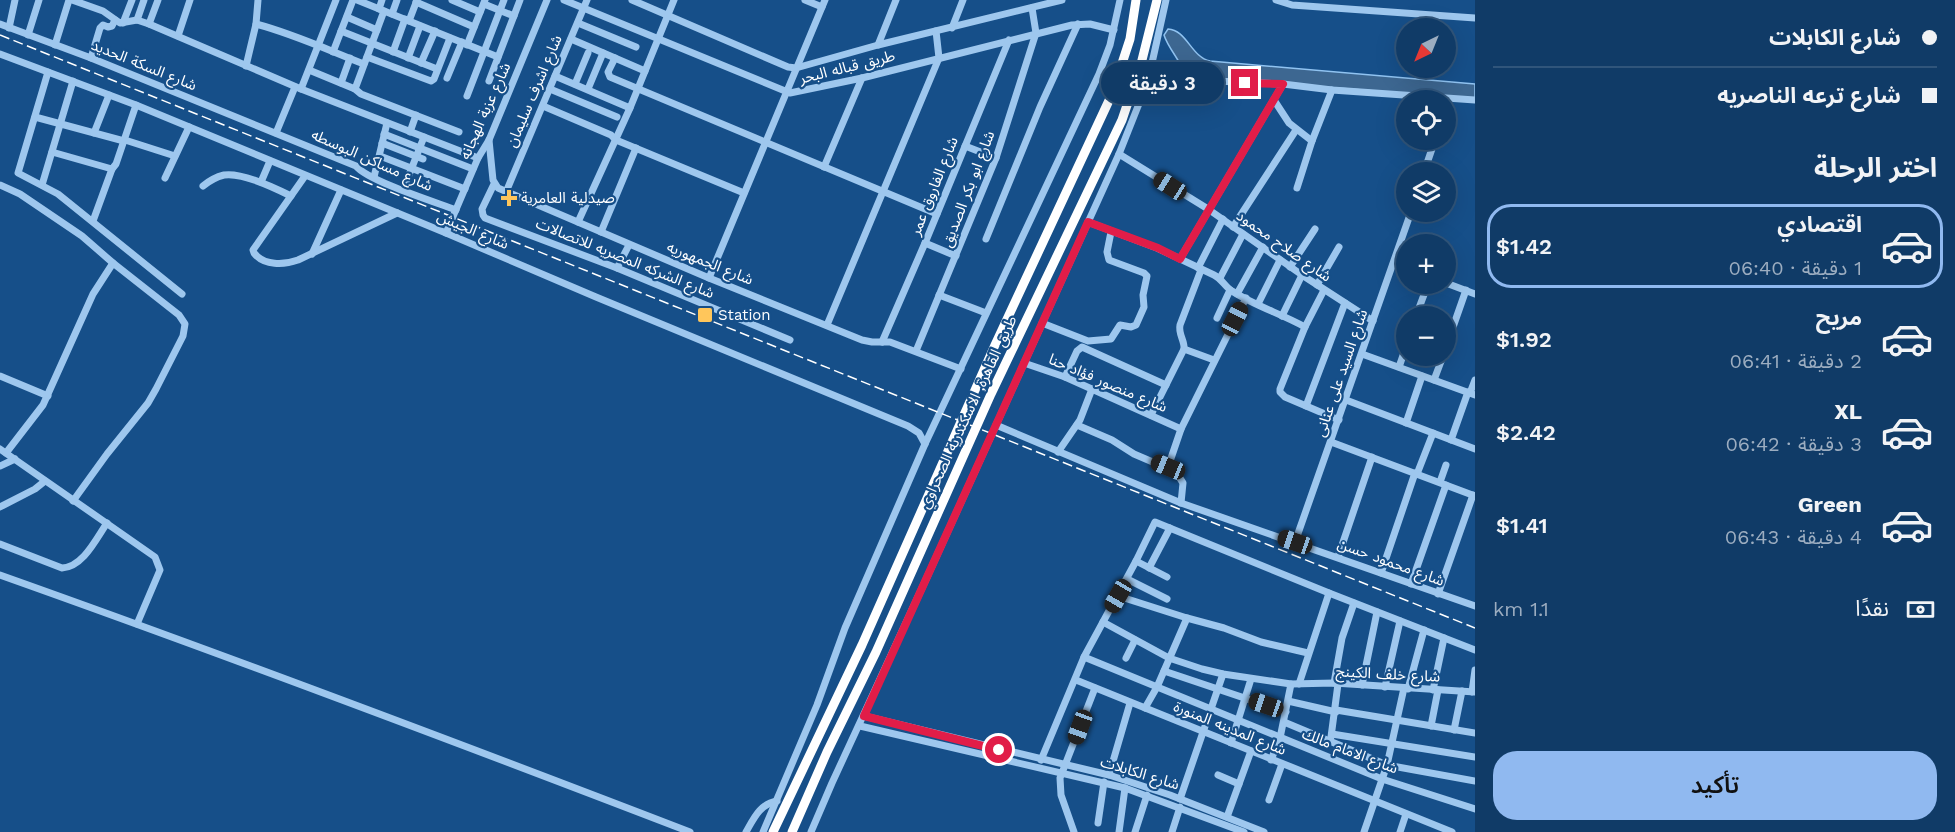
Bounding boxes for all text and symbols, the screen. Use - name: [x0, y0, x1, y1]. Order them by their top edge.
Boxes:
- north arrow: [1396, 18, 1456, 78]
- map controls: [1396, 18, 1456, 366]
- text: شارع الكابلات: [1769, 25, 1901, 50]
- street label: شارع اشرف سليمان: [502, 32, 569, 151]
- street label: شارع السكة الحديد: [88, 36, 200, 97]
- street label: طريق قباله البحر: [796, 46, 897, 89]
- street label: شارع عزبة الهجانه: [456, 60, 517, 163]
- callout: 3 دقيقة: [1101, 62, 1224, 104]
- route end: [1231, 69, 1258, 96]
- text: 3 دقيقة: [1129, 71, 1196, 95]
- text: شارع ترعه الناصريه: [1717, 83, 1901, 108]
- button: locate: [1396, 90, 1456, 150]
- street label: شارع مساكن البوسطه: [307, 125, 436, 198]
- street label: شارع ابو بكر الصديق: [938, 128, 1001, 251]
- street label: شارع الفاروق عمر: [906, 134, 965, 240]
- text: اختر الرحلة: [1814, 152, 1937, 184]
- button: layers: [1396, 162, 1456, 222]
- car: [1150, 169, 1190, 203]
- place label: صيدلية العامرية: [521, 189, 615, 207]
- marker: صيدلية العامرية: [502, 191, 516, 205]
- street label: شارع الجيش: [433, 207, 512, 256]
- street label: شارع صلاح محمود: [1231, 207, 1335, 288]
- text: اقتصادي: [1777, 212, 1862, 237]
- street label: شارع الشركه المصريه للاتصالات: [532, 214, 717, 305]
- icon: car: [1880, 219, 1934, 273]
- button: +: [1396, 234, 1456, 294]
- text: $1.42: [1496, 234, 1552, 259]
- street label: شارع الجمهوريه: [663, 238, 756, 291]
- text: 1 دقيقة · 06:40: [1728, 256, 1862, 280]
- car: [1219, 299, 1251, 339]
- text: مريح: [1816, 305, 1862, 330]
- marker: Station: [696, 306, 714, 324]
- place label: Station: [718, 306, 771, 324]
- button: −: [1396, 306, 1456, 366]
- street label: شارع السيد على عنانى: [1311, 307, 1374, 440]
- icon: car: [1880, 312, 1934, 366]
- street label: طريق القاهرة, الاسكندرية الصحراوي: [915, 313, 1023, 512]
- text: $1.92: [1496, 327, 1552, 352]
- text: 2 دقيقة · 06:41: [1730, 349, 1862, 373]
- street label: شارع منصور فؤاد حنا: [1045, 350, 1170, 419]
- text: XL: [1834, 399, 1862, 424]
- icon: car: [1880, 405, 1934, 459]
- text: $2.42: [1496, 420, 1556, 445]
- text: 3 دقيقة · 06:42: [1725, 432, 1862, 456]
- car: [1148, 452, 1188, 482]
- text: Green: [1798, 492, 1862, 517]
- icon: car: [1880, 498, 1934, 552]
- text: $1.41: [1496, 513, 1548, 538]
- text: 4 دقيقة · 06:43: [1725, 525, 1862, 549]
- car: [1275, 528, 1315, 556]
- street label: شارع محمود حسن: [1334, 534, 1447, 593]
- car: [1101, 576, 1135, 616]
- icon: cash: [1904, 593, 1937, 626]
- text: نقدًا: [1855, 596, 1889, 621]
- text: 1.1 km: [1493, 597, 1549, 621]
- street label: شارع خلف الكينج: [1335, 662, 1441, 689]
- car: [1246, 691, 1286, 719]
- street label: شارع المدينه المنورة: [1170, 697, 1289, 762]
- car: [1065, 707, 1095, 747]
- street label: شارع الامام مالك: [1298, 724, 1401, 780]
- route start: [985, 736, 1012, 763]
- button: تأكيد: [1493, 751, 1937, 820]
- street label: شارع الكابلات: [1097, 752, 1182, 796]

